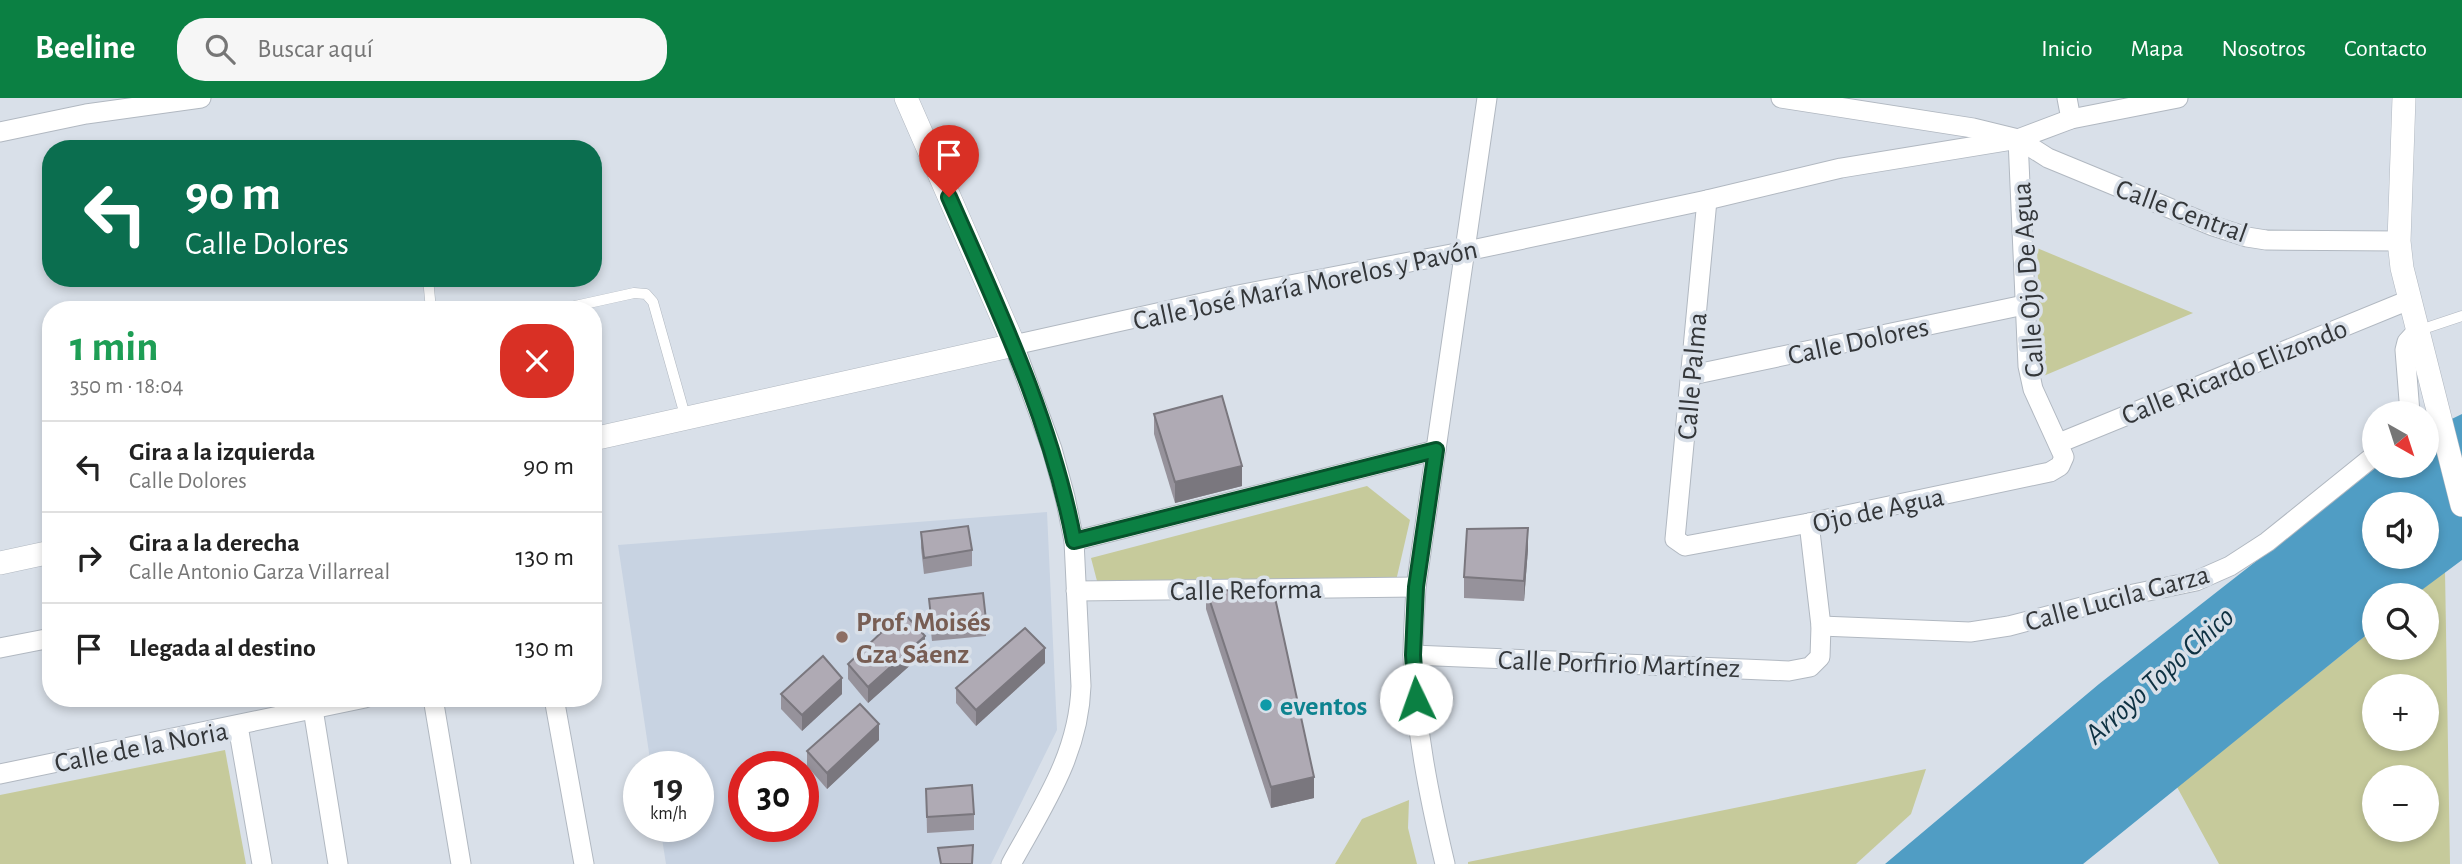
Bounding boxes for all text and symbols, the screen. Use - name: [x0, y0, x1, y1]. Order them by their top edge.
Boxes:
- search box: [177, 18, 667, 81]
- icon: search: [201, 30, 239, 68]
- text: Beeline: [35, 32, 135, 65]
- text: Buscar aquí: [257, 36, 373, 62]
- text: Inicio: [2041, 37, 2092, 61]
- text: Mapa: [2130, 37, 2184, 61]
- text: Nosotros: [2222, 37, 2306, 61]
- text: Contacto: [2344, 37, 2427, 61]
- pin: [919, 125, 979, 197]
- icon: arrive: [930, 136, 968, 174]
- icon: left: [70, 168, 161, 259]
- text: 90 m: [185, 170, 281, 219]
- street label: Calle Central: [2112, 175, 2251, 249]
- street label: Calle Ojo De Agua: [2008, 181, 2050, 379]
- text: Calle Dolores: [185, 228, 349, 260]
- street label: Calle José María Morelos y Pavón: [1131, 236, 1480, 336]
- street label: Calle Palma: [1673, 311, 1713, 441]
- street label: Calle Dolores: [1785, 313, 1931, 371]
- street label: Calle Ricardo Elizondo: [2118, 315, 2352, 431]
- button: close: [500, 324, 574, 398]
- text: 1 min: [70, 326, 159, 368]
- text: 350 m · 18:04: [70, 375, 184, 398]
- north arrow: [2362, 401, 2440, 478]
- map controls: [2362, 401, 2439, 842]
- text: Gira a la izquierda: [129, 439, 315, 465]
- icon: left: [70, 448, 108, 486]
- text: 90 m: [523, 453, 574, 479]
- text: Calle Dolores: [129, 470, 247, 493]
- street label: Ojo de Agua: [1810, 483, 1947, 539]
- button: sound: [2362, 492, 2439, 569]
- text: Gira a la derecha: [129, 530, 300, 556]
- icon: right: [70, 539, 108, 577]
- text: 130 m: [516, 544, 574, 570]
- text: Calle Antonio Garza Villarreal: [129, 561, 390, 584]
- street label: Calle Lucila Garza: [2022, 561, 2213, 637]
- street label: Calle Reforma: [1170, 576, 1322, 606]
- button: search: [2362, 583, 2439, 660]
- water label: Arroyo Topo Chico: [2079, 601, 2240, 751]
- place label: Prof. Moisés Gza Sáenz: [856, 609, 991, 669]
- marker: Prof. Moisés Gza Sáenz: [834, 629, 850, 645]
- icon: arrive: [70, 630, 108, 668]
- text: Llegada al destino: [129, 635, 316, 661]
- text: 130 m: [516, 635, 574, 661]
- street label: Calle Porfirio Martínez: [1497, 647, 1741, 683]
- position arrow: [1379, 662, 1453, 736]
- button: +: [2362, 674, 2439, 751]
- place label: eventos: [1280, 693, 1367, 721]
- marker: eventos: [1258, 697, 1274, 713]
- street label: Calle de la Noria: [52, 717, 231, 779]
- speed limit sign: 30: [728, 751, 819, 842]
- button: −: [2362, 765, 2439, 842]
- text: 19: [654, 770, 683, 805]
- text: km/h: [650, 805, 687, 823]

